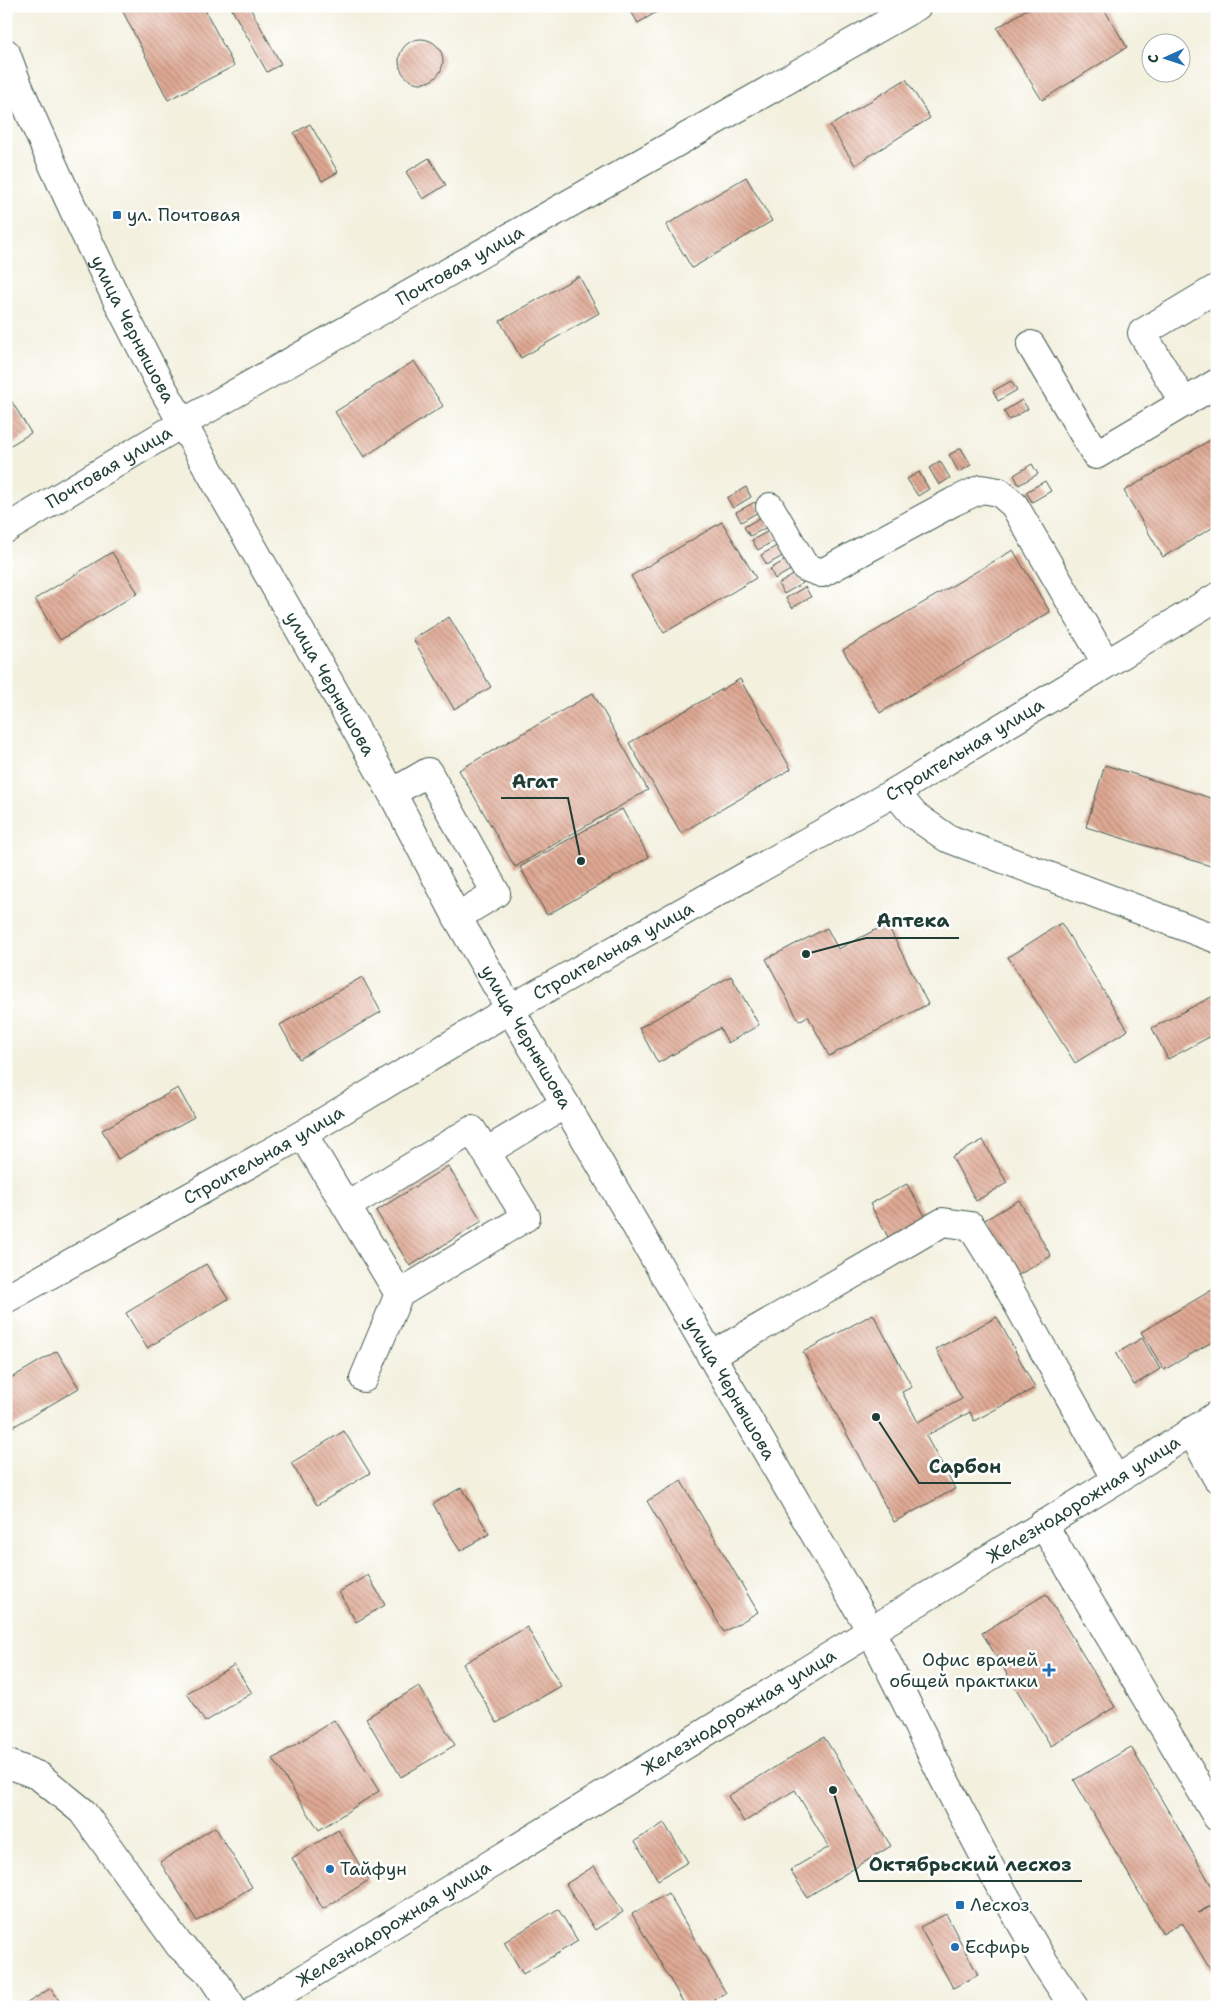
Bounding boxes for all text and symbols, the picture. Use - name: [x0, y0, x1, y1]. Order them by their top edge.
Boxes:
- north arrow: [1140, 32, 1190, 82]
- text: С: [1144, 54, 1162, 63]
- place label: ул. Почтовая: [127, 203, 241, 227]
- marker: ул. Почтовая: [111, 209, 123, 221]
- street label: Почтовая улица: [392, 220, 528, 311]
- street label: улица Чернышова: [85, 251, 181, 407]
- street label: Почтовая улица: [41, 420, 176, 514]
- street label: улица Чернышова: [280, 607, 381, 760]
- street label: Строительная улица: [881, 693, 1048, 807]
- callout: Агат: [501, 764, 568, 798]
- text: Агат: [512, 769, 559, 794]
- street label: Строительная улица: [528, 896, 698, 1006]
- callout: Аптека: [866, 904, 959, 938]
- text: Аптека: [877, 908, 949, 933]
- street label: улица Чернышова: [475, 961, 577, 1113]
- street label: Строительная улица: [179, 1100, 348, 1210]
- street label: улица Чернышова: [679, 1312, 781, 1464]
- street label: Железнодорожная улица: [982, 1430, 1185, 1569]
- callout: Сарбон: [919, 1449, 1011, 1483]
- text: Сарбон: [929, 1454, 1001, 1479]
- street label: Железнодорожная улица: [637, 1643, 840, 1781]
- place label: Офис врачей общей практики: [889, 1648, 1038, 1693]
- marker: Офис врачей общей практики: [1042, 1663, 1056, 1677]
- callout: Октябрьский лесхоз: [859, 1847, 1082, 1881]
- text: Октябрьский лесхоз: [869, 1852, 1071, 1877]
- street label: Железнодорожная улица: [292, 1855, 495, 1993]
- place label: Тайфун: [340, 1857, 407, 1881]
- marker: Тайфун: [324, 1863, 336, 1875]
- place label: Лесхоз: [970, 1893, 1030, 1917]
- marker: Лесхоз: [954, 1899, 966, 1911]
- place label: Есфирь: [965, 1935, 1030, 1959]
- marker: Есфирь: [949, 1941, 961, 1953]

